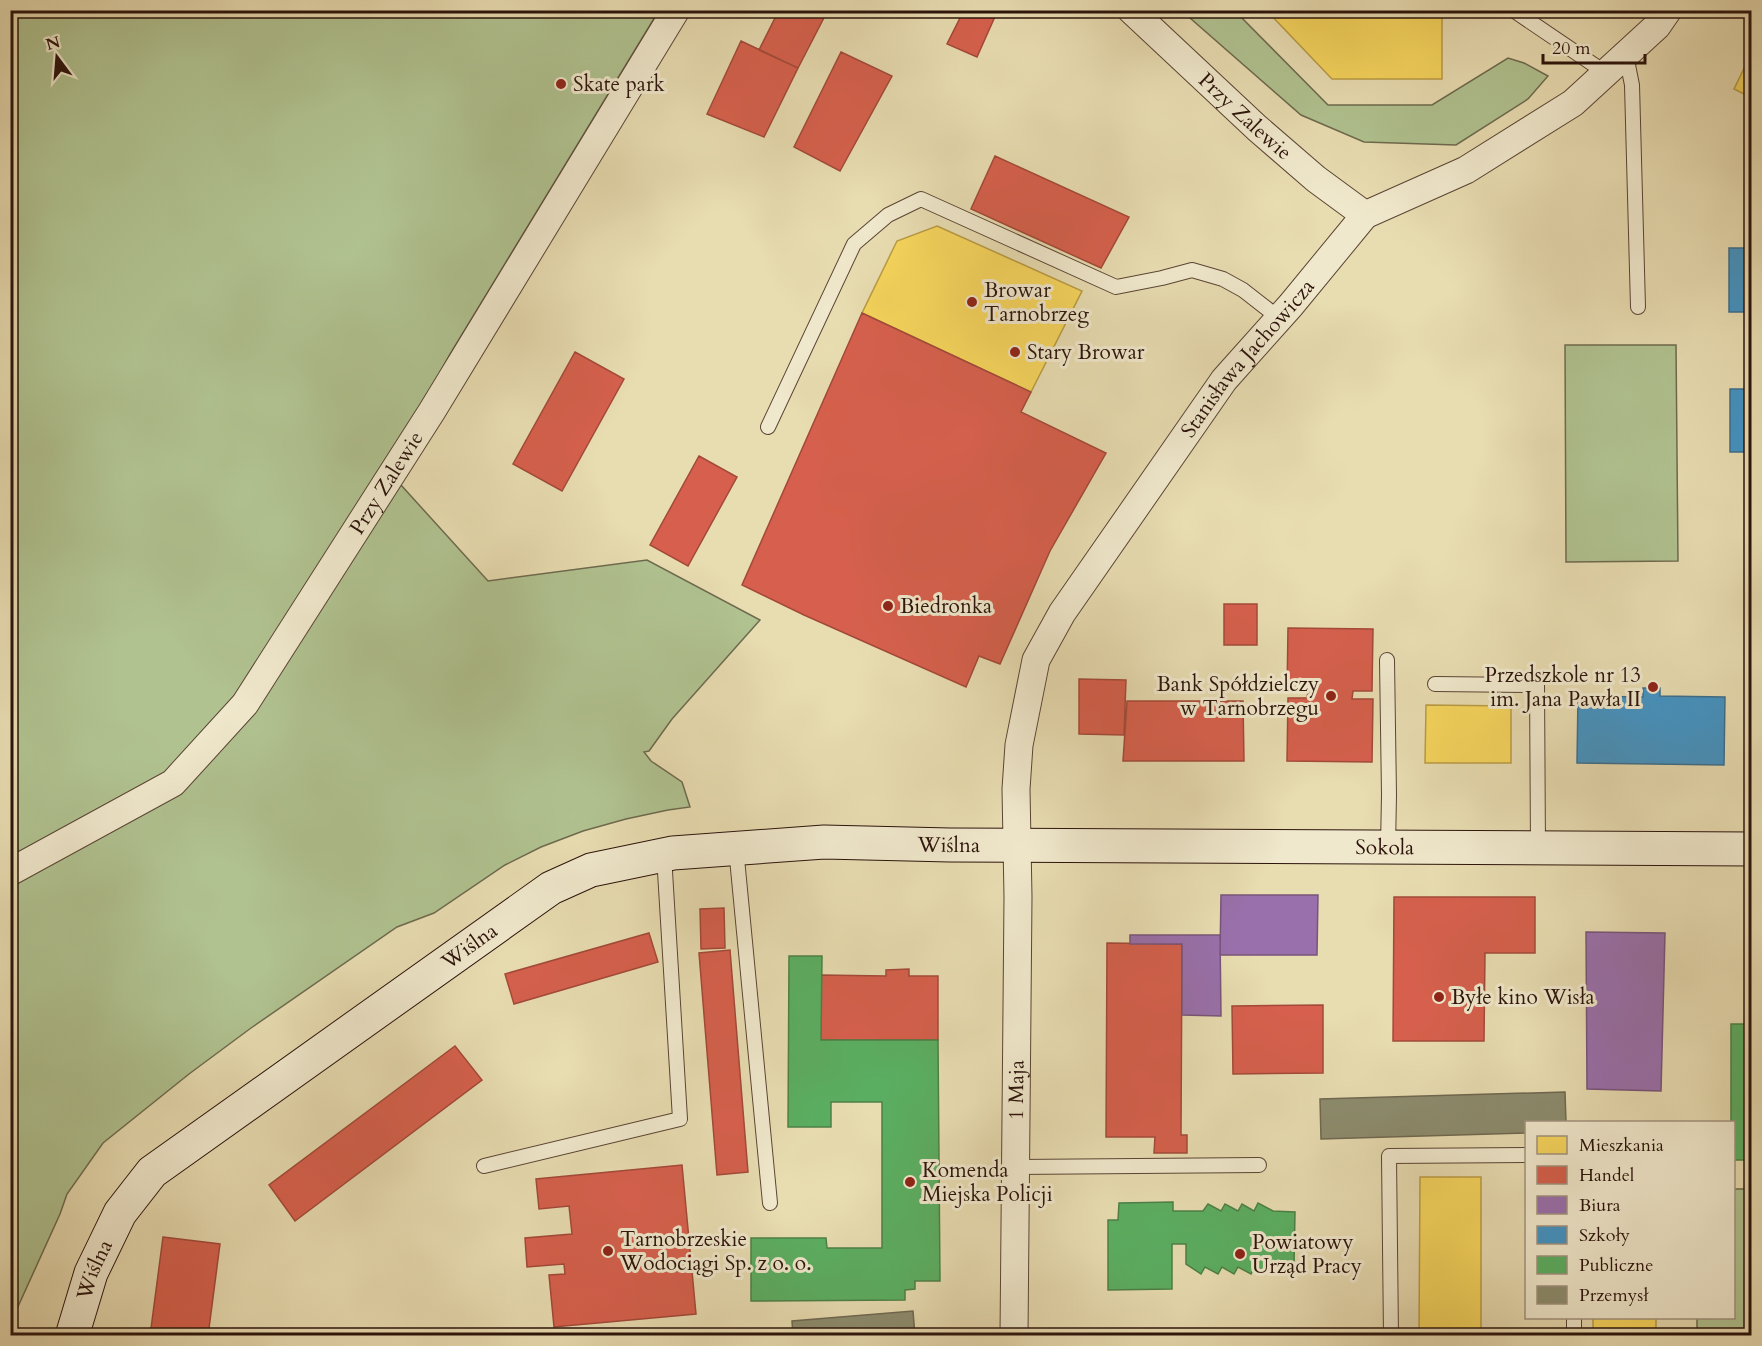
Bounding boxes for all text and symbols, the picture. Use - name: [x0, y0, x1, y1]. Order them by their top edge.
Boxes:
- north arrow: [27, 27, 87, 87]
- scale bar: [1543, 27, 1645, 65]
- text: N: [43, 31, 63, 56]
- text: 20 m: [1552, 36, 1591, 61]
- street label: Przy Zalewie: [1192, 66, 1298, 167]
- place label: Skate park: [573, 70, 666, 99]
- marker: Skate park: [554, 77, 568, 91]
- street label: Stanisława Jachowicza: [1174, 273, 1321, 443]
- place label: Browar Tarnobrzeg: [984, 276, 1089, 329]
- marker: Browar Tarnobrzeg: [965, 295, 979, 309]
- place label: Stary Browar: [1027, 338, 1145, 367]
- marker: Stary Browar: [1008, 345, 1022, 359]
- street label: Przy Zalewie: [342, 425, 430, 540]
- place label: Biedronka: [900, 592, 992, 621]
- marker: Biedronka: [881, 599, 895, 613]
- place label: Przedszkole nr 13 im. Jana Pawła II: [1485, 661, 1641, 714]
- place label: Bank Spółdzielczy w Tarnobrzegu: [1157, 670, 1319, 723]
- marker: Przedszkole nr 13 im. Jana Pawła II: [1646, 680, 1660, 694]
- marker: Bank Spółdzielczy w Tarnobrzegu: [1324, 689, 1338, 703]
- street label: Wiślna: [916, 830, 980, 860]
- street label: Sokola: [1355, 833, 1414, 862]
- street label: Wiślna: [435, 916, 503, 977]
- place label: Byłe kino Wisła: [1451, 983, 1594, 1012]
- marker: Byłe kino Wisła: [1432, 990, 1446, 1004]
- street label: 1 Maja: [1001, 1060, 1031, 1120]
- legend: [1525, 1121, 1735, 1319]
- text: Mieszkania: [1579, 1133, 1664, 1158]
- place label: Komenda Miejska Policji: [922, 1156, 1053, 1209]
- text: Handel: [1579, 1163, 1635, 1188]
- marker: Komenda Miejska Policji: [903, 1175, 917, 1189]
- text: Biura: [1579, 1193, 1621, 1218]
- text: Szkoły: [1579, 1223, 1630, 1248]
- place label: Tarnobrzeskie Wodociągi Sp. z o. o.: [619, 1225, 812, 1278]
- place label: Powiatowy Urząd Pracy: [1252, 1228, 1362, 1281]
- street label: Wiślna: [69, 1235, 119, 1304]
- marker: Tarnobrzeskie Wodociągi Sp. z o. o.: [601, 1244, 615, 1258]
- marker: Powiatowy Urząd Pracy: [1233, 1247, 1247, 1261]
- text: Publiczne: [1579, 1253, 1653, 1278]
- text: Przemysł: [1579, 1283, 1649, 1308]

